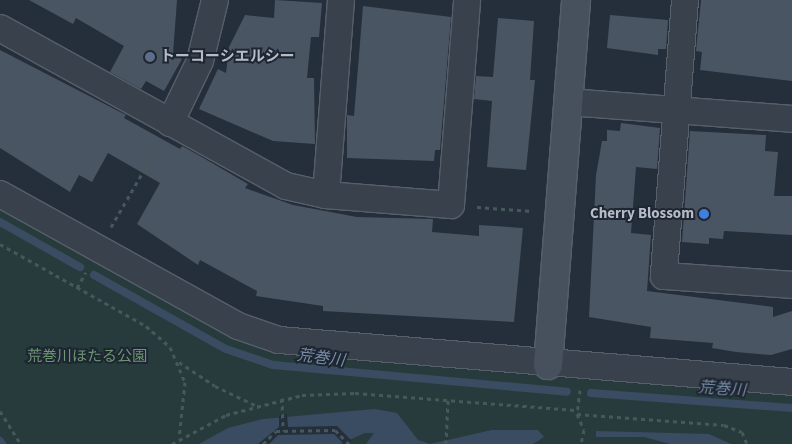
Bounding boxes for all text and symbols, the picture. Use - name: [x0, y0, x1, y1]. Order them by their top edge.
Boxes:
- place label: トーコーシエルシー: [160, 48, 295, 66]
- marker: トーコーシエルシー: [144, 51, 156, 63]
- place label: Cherry Blossom: [590, 205, 694, 223]
- marker: Cherry Blossom: [698, 208, 710, 220]
- water label: 荒巻川: [296, 346, 346, 370]
- park label: 荒巻川ほたる公園: [27, 348, 147, 366]
- water label: 荒巻川: [697, 378, 747, 400]

